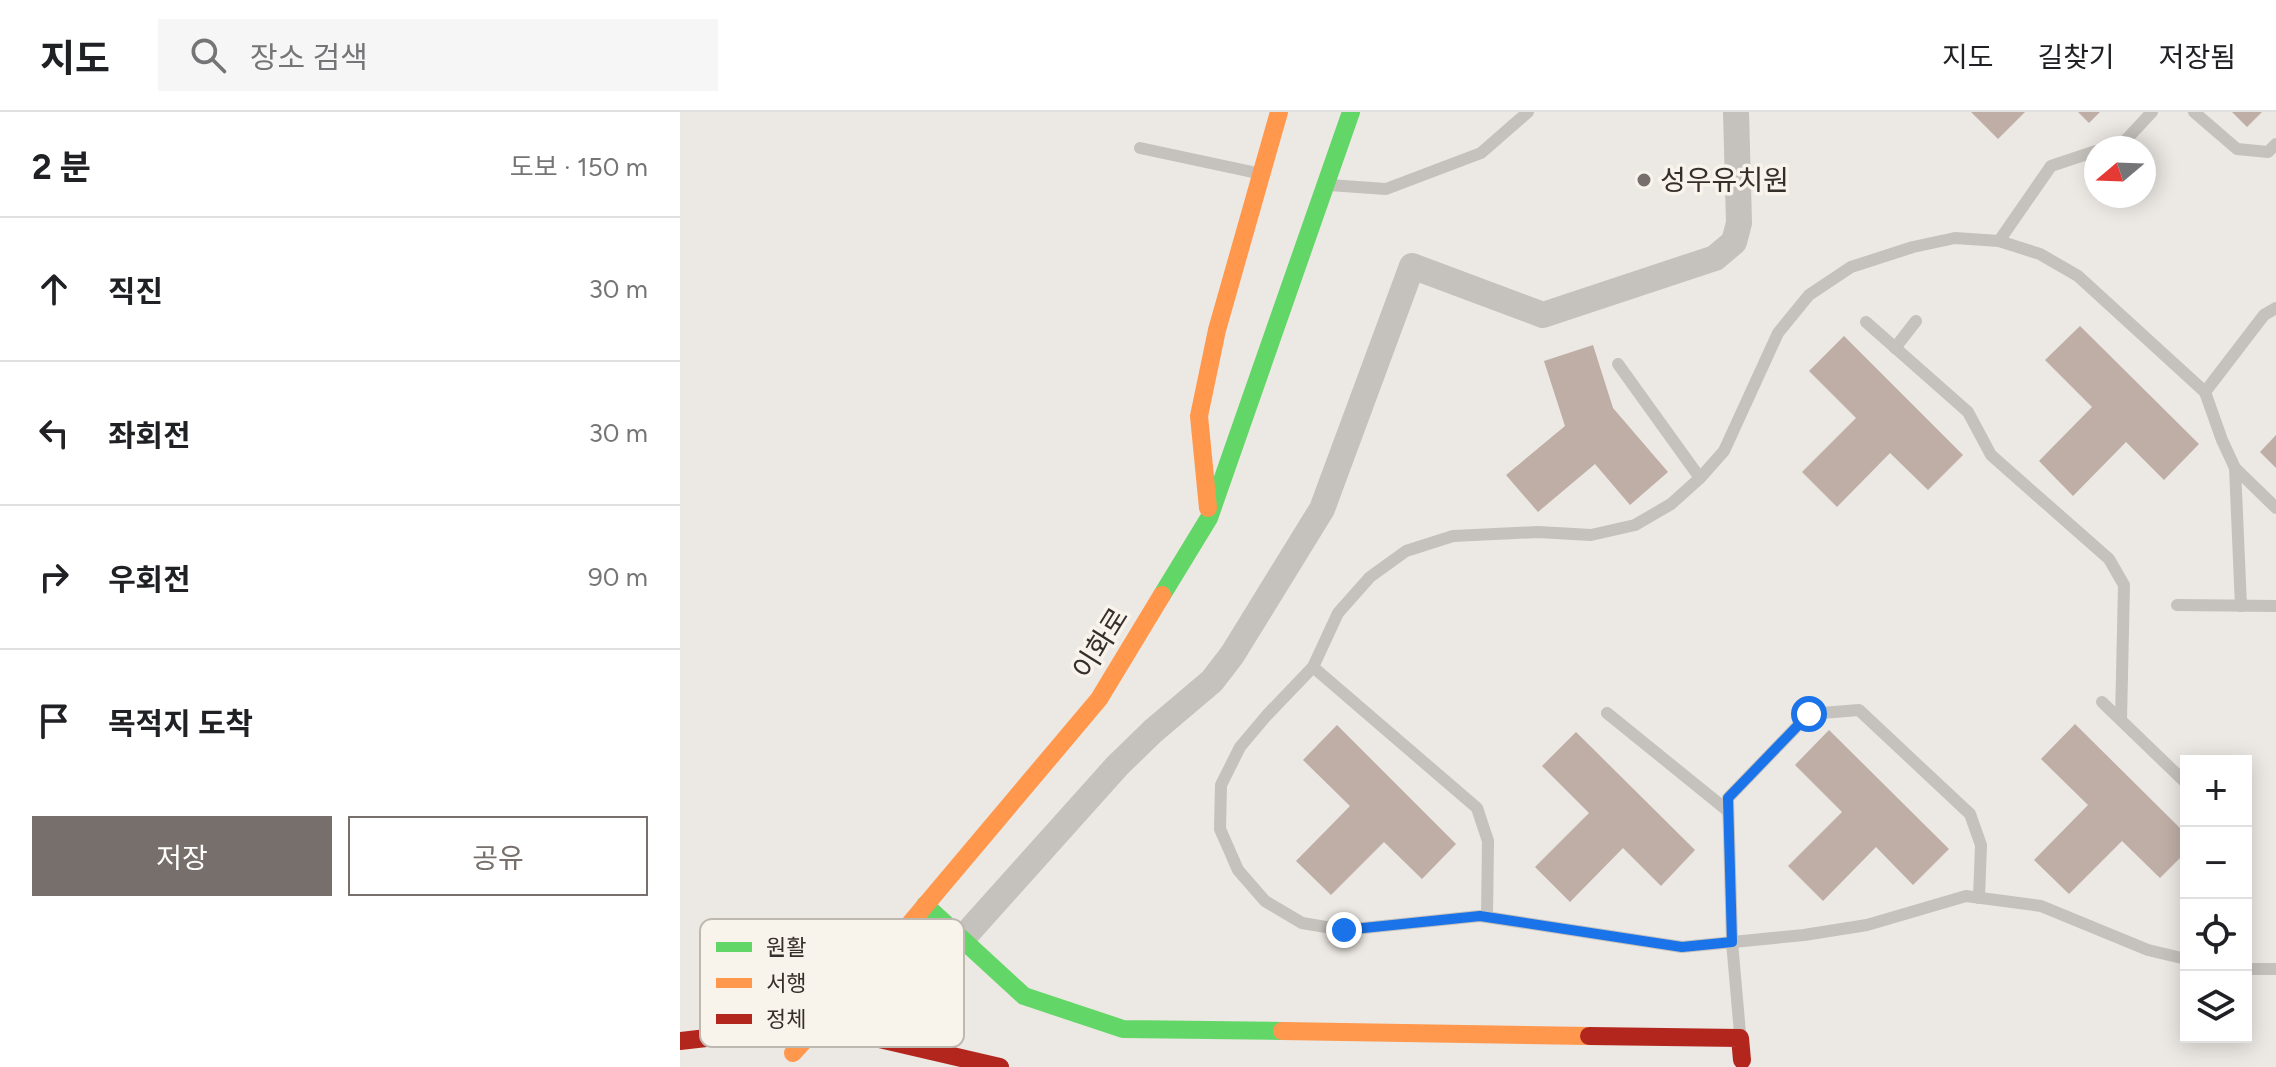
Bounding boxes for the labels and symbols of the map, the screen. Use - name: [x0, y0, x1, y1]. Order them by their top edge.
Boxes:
- north arrow: [2084, 136, 2156, 208]
- place label: 성우유치원: [1660, 163, 1789, 197]
- marker: 성우유치원: [1635, 171, 1653, 189]
- street label: 이화로: [1065, 601, 1135, 685]
- route start: [1791, 696, 1827, 732]
- route end: [1326, 912, 1362, 948]
- legend: [700, 919, 964, 1047]
- text: 원활: [766, 934, 806, 961]
- text: 서행: [766, 970, 806, 997]
- text: 정체: [766, 1006, 806, 1033]

